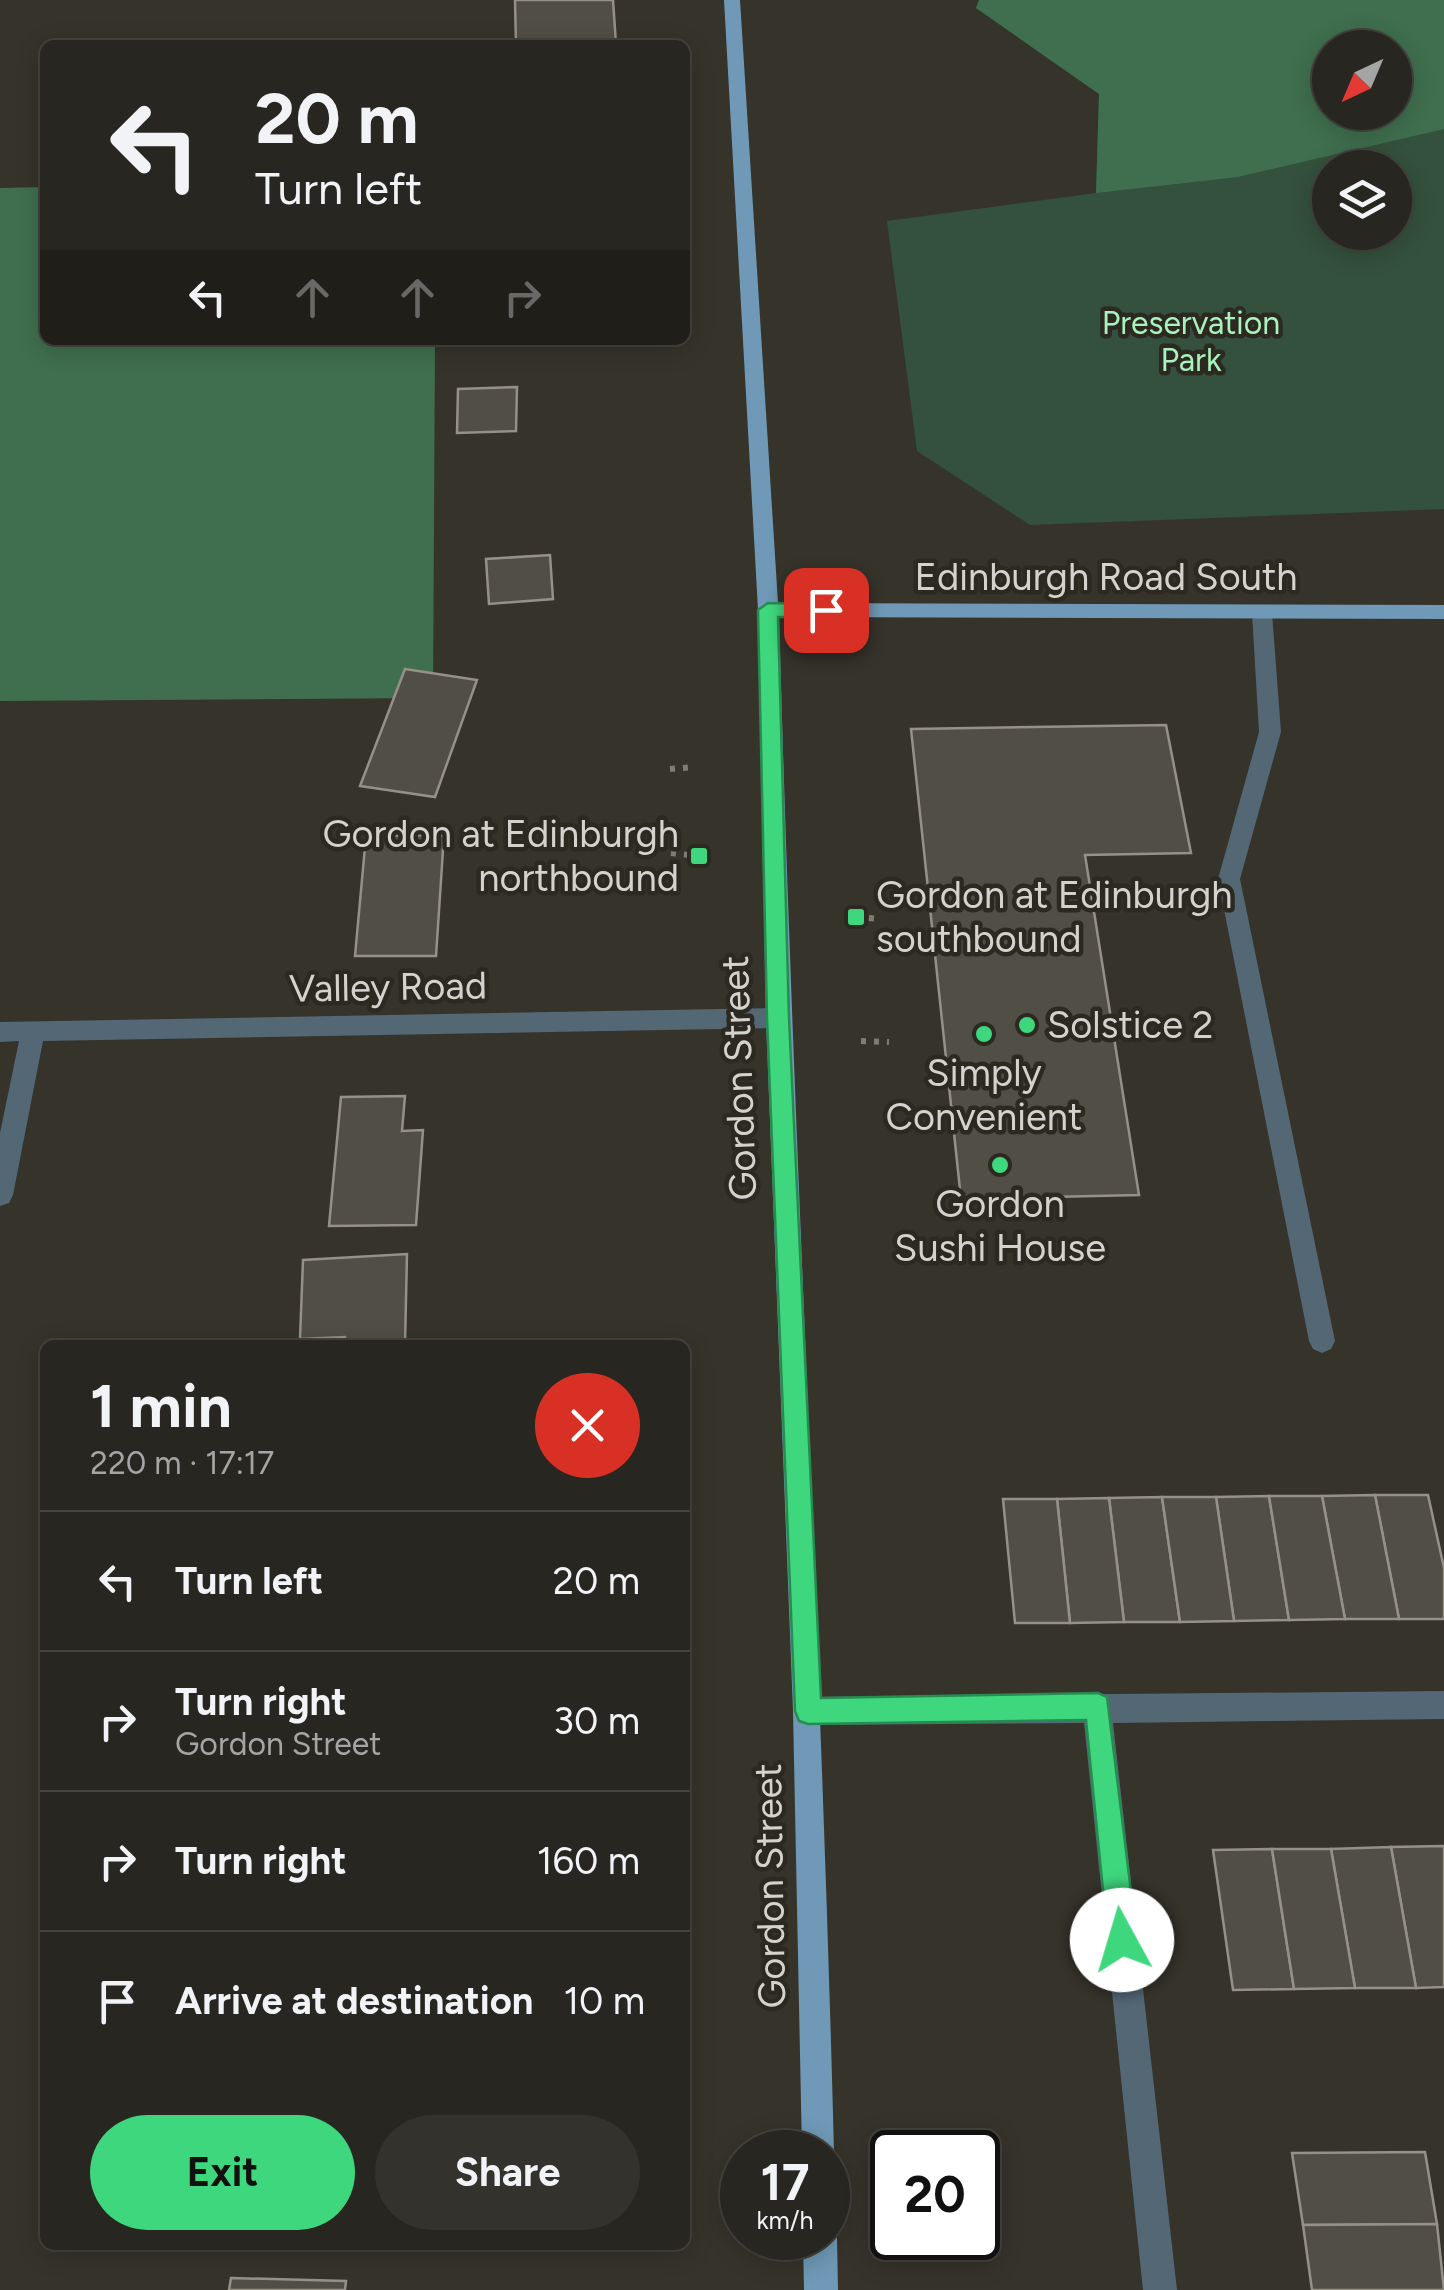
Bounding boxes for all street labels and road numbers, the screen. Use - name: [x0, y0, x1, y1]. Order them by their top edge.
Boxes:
- street label: Edinburgh Road South: [914, 554, 1298, 600]
- street label: Gordon Street: [712, 955, 766, 1201]
- street label: Valley Road: [289, 962, 487, 1012]
- street label: Gordon Street: [745, 1763, 795, 2009]

